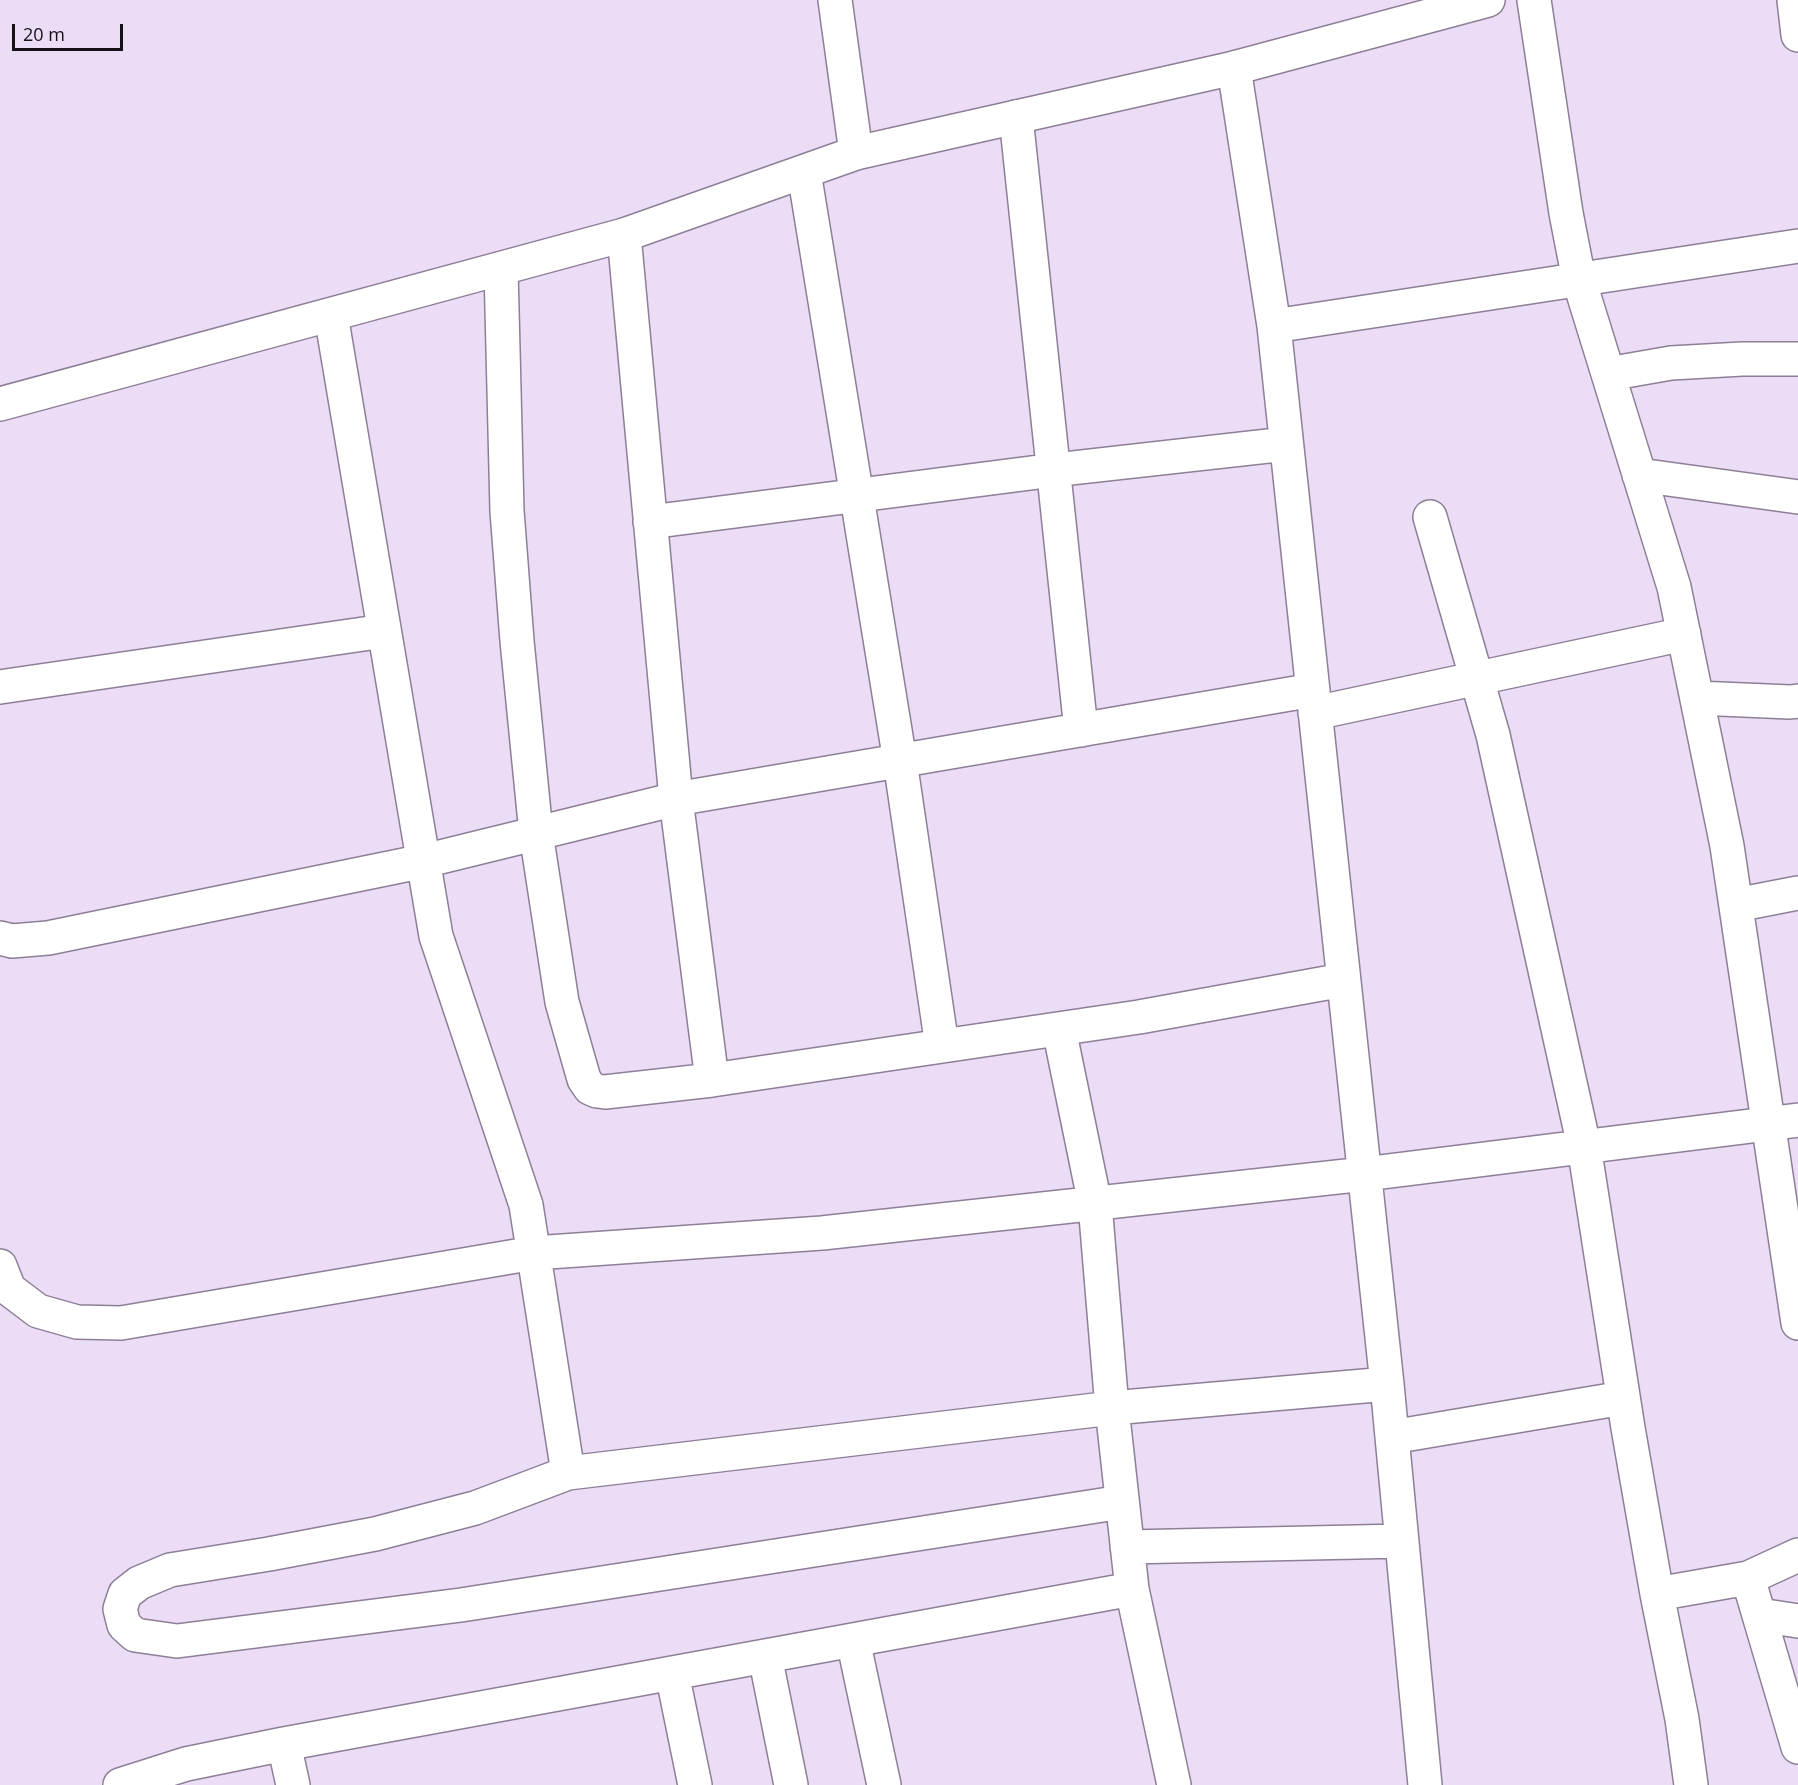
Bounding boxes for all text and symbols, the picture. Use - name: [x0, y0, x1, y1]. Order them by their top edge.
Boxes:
- scale bar: [15, 12, 126, 50]
- text: 20 m: [23, 22, 65, 46]

